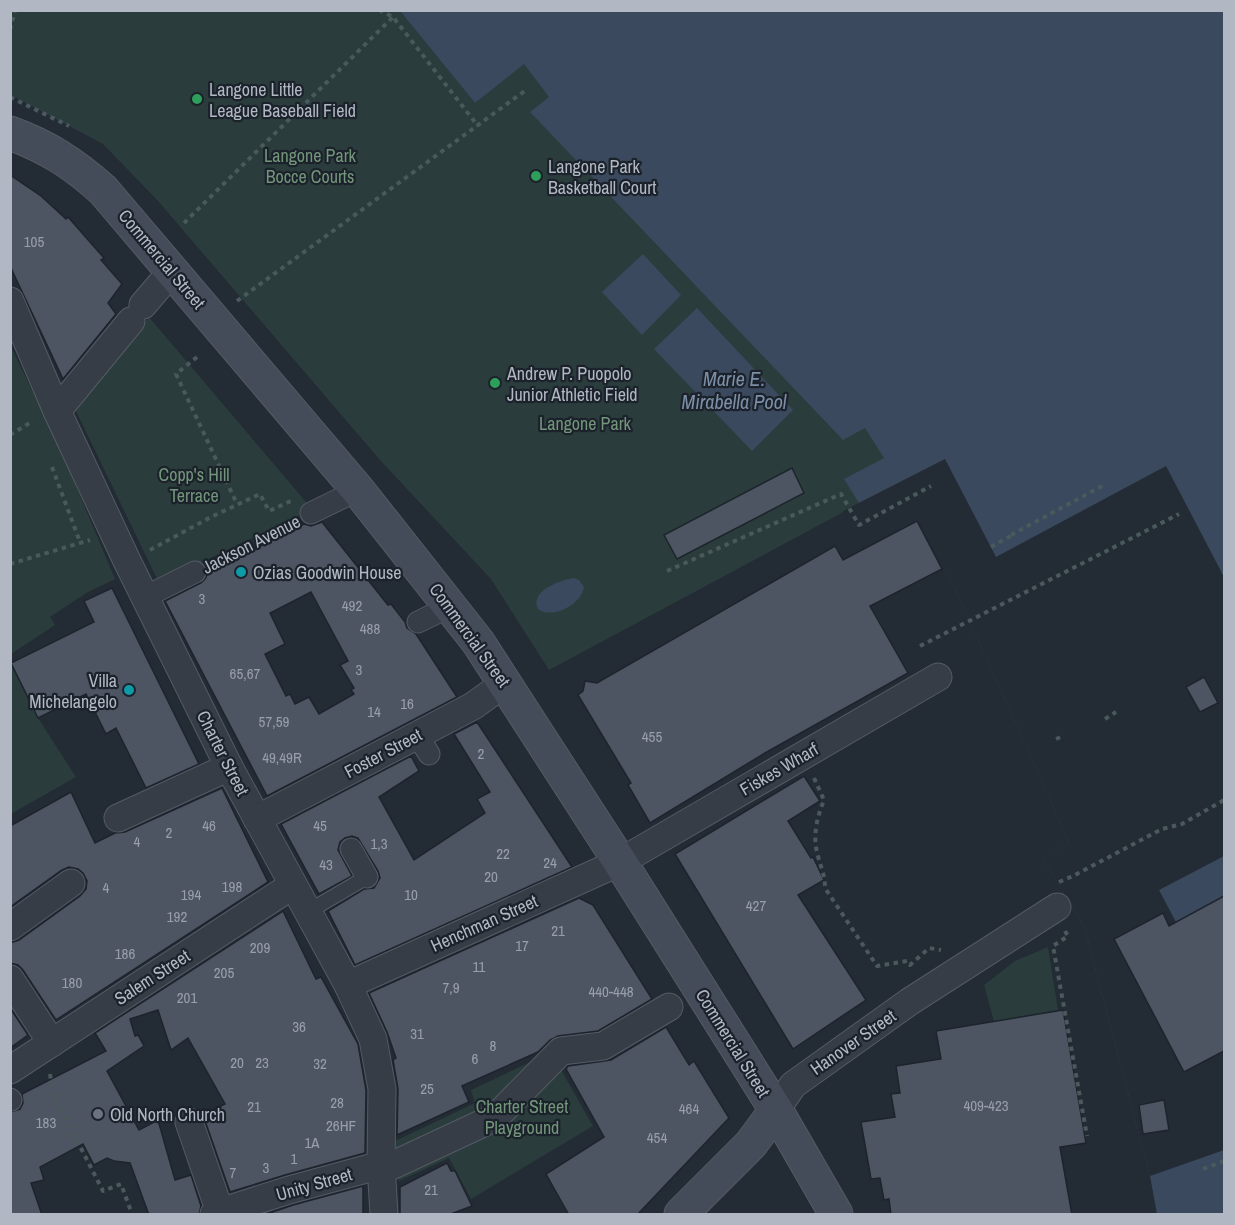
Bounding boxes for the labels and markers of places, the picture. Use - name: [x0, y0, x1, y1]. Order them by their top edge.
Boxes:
- place label: Langone Little League Baseball Field: [209, 77, 356, 123]
- marker: Langone Little League Baseball Field: [190, 92, 204, 106]
- place label: Langone Park Basketball Court: [548, 154, 656, 200]
- marker: Langone Park Basketball Court: [529, 169, 543, 183]
- place label: Andrew P. Puopolo Junior Athletic Field: [506, 361, 637, 407]
- marker: Andrew P. Puopolo Junior Athletic Field: [488, 376, 502, 390]
- place label: Ozias Goodwin House: [253, 560, 402, 585]
- marker: Ozias Goodwin House: [234, 565, 248, 579]
- place label: Villa Michelangelo: [29, 668, 117, 714]
- marker: Villa Michelangelo: [122, 683, 136, 697]
- place label: Old North Church: [110, 1102, 225, 1127]
- marker: Old North Church: [91, 1107, 105, 1121]

